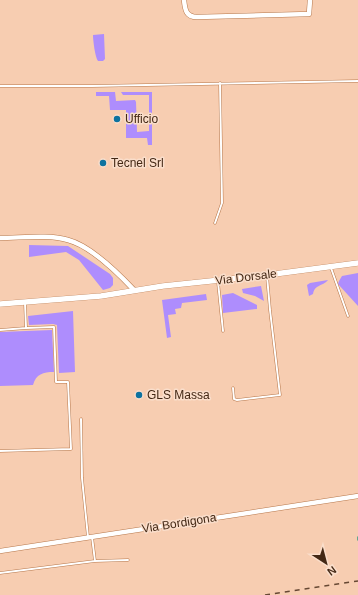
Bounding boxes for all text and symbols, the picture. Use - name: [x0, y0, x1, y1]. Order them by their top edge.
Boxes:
- place label: Ufficio: [125, 112, 158, 126]
- marker: Ufficio: [112, 114, 122, 124]
- place label: Tecnel Srl: [111, 156, 164, 170]
- marker: Tecnel Srl: [98, 158, 108, 168]
- street label: Via Dorsale: [214, 266, 278, 288]
- place label: GLS Massa: [147, 388, 210, 402]
- marker: GLS Massa: [134, 390, 144, 400]
- street label: Via Bordigona: [141, 510, 218, 536]
- north arrow: [306, 543, 346, 583]
- text: N: [325, 564, 339, 578]

